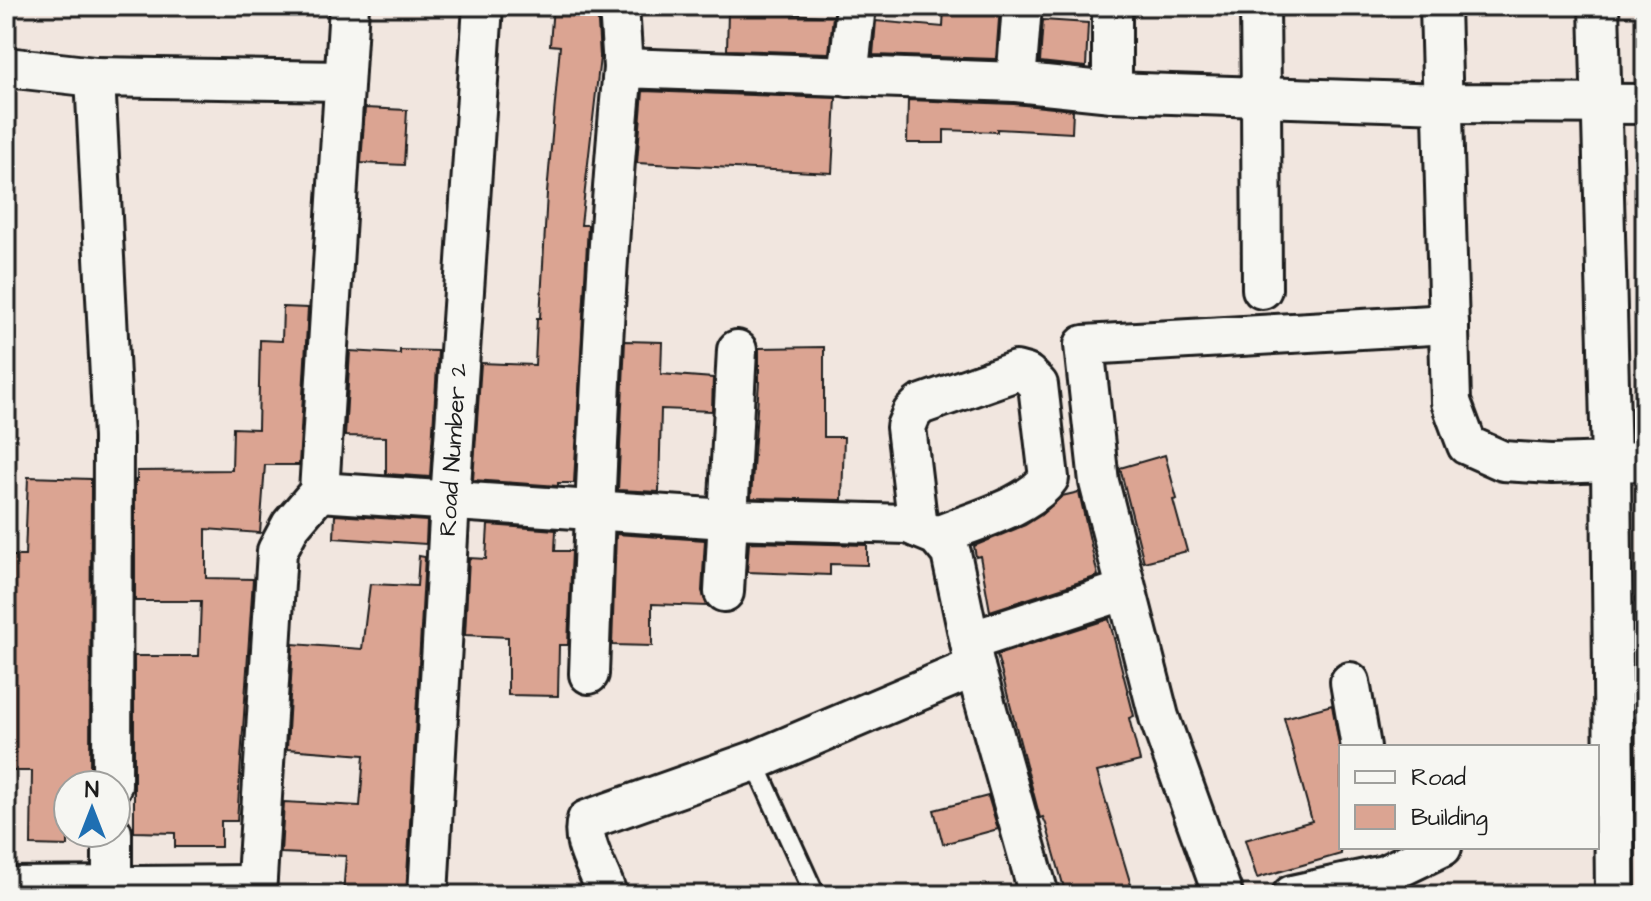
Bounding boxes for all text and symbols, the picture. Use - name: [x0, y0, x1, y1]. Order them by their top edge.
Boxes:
- street label: Road Number 2: [431, 362, 476, 537]
- legend: [1339, 745, 1599, 849]
- text: Road: [1411, 761, 1466, 795]
- north arrow: [52, 769, 132, 849]
- text: N: [85, 775, 99, 806]
- text: Building: [1411, 801, 1488, 836]

